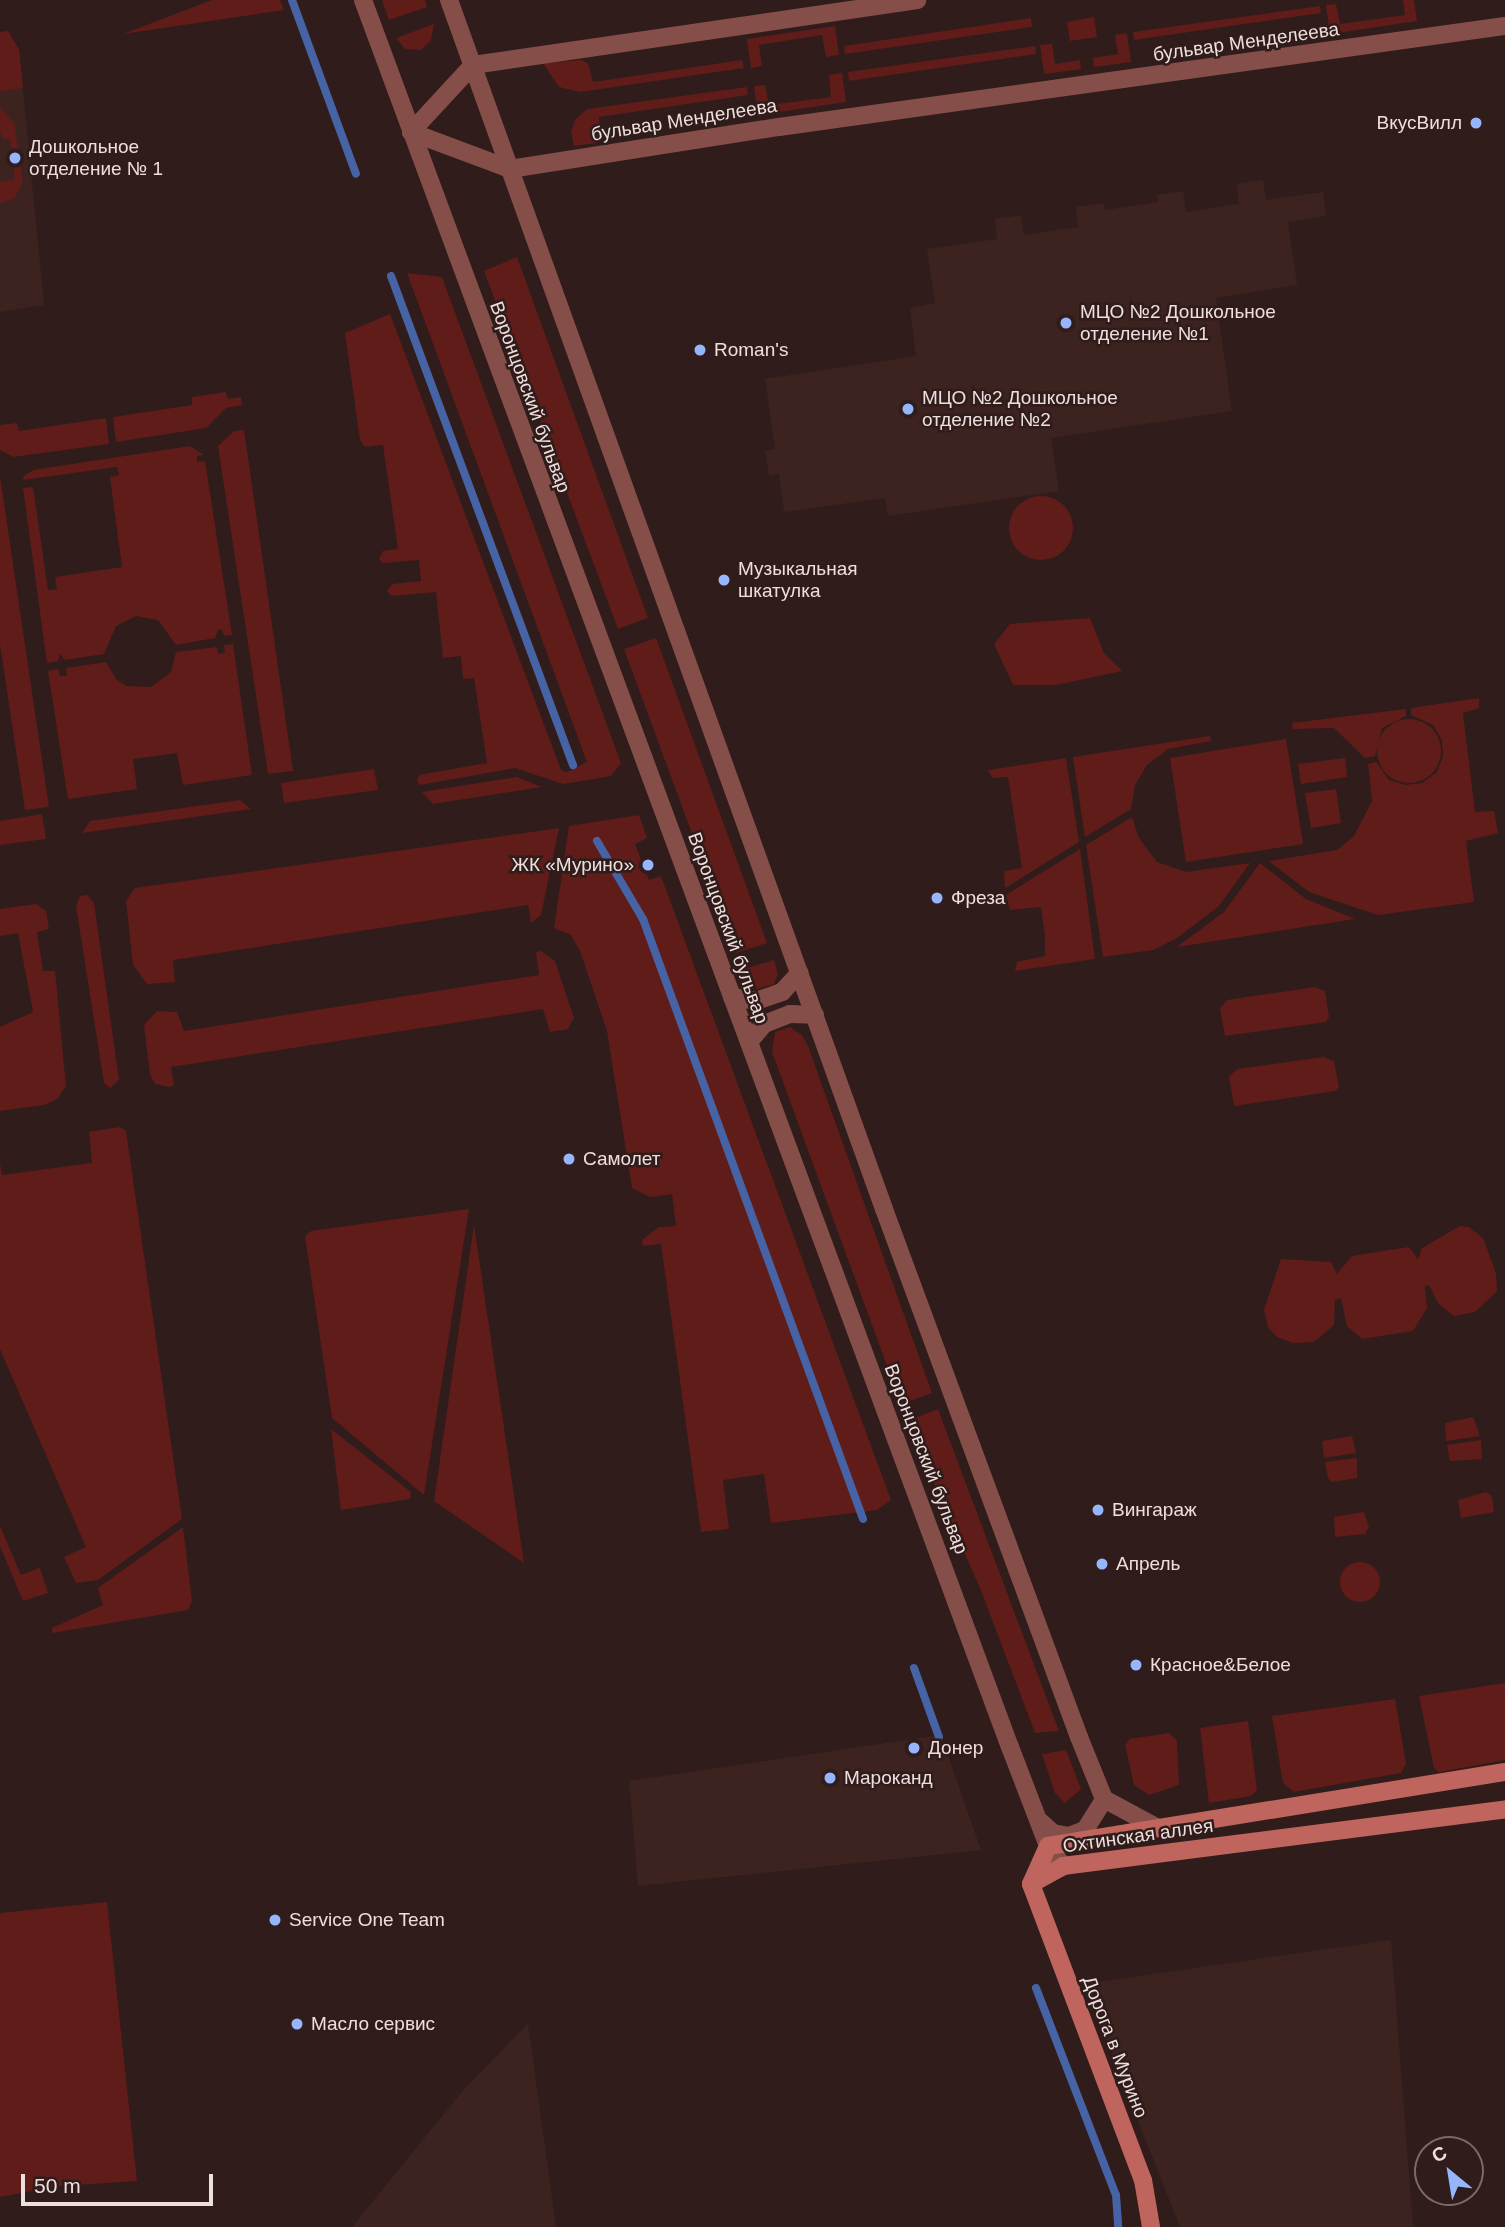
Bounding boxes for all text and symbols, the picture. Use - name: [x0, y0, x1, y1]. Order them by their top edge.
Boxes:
- street label: бульвар Менделеева: [1152, 18, 1340, 66]
- street label: бульвар Менделеева: [590, 94, 778, 146]
- place label: ВкусВилл: [1377, 112, 1462, 134]
- marker: ВкусВилл: [1468, 115, 1484, 131]
- place label: Дошкольное отделение № 1: [29, 136, 163, 180]
- marker: Дошкольное отделение № 1: [7, 150, 23, 166]
- street label: Воронцовский бульвар: [485, 298, 575, 496]
- place label: МЦО №2 Дошкольное отделение №1: [1080, 301, 1276, 345]
- marker: МЦО №2 Дошкольное отделение №1: [1058, 315, 1074, 331]
- place label: Roman's: [714, 339, 788, 361]
- marker: Roman's: [692, 342, 708, 358]
- place label: МЦО №2 Дошкольное отделение №2: [922, 387, 1118, 431]
- marker: МЦО №2 Дошкольное отделение №2: [900, 401, 916, 417]
- place label: Музыкальная шкатулка: [738, 558, 858, 602]
- marker: Музыкальная шкатулка: [716, 572, 732, 588]
- street label: Воронцовский бульвар: [683, 829, 773, 1027]
- place label: ЖК «Мурино»: [511, 854, 634, 876]
- marker: ЖК «Мурино»: [640, 857, 656, 873]
- place label: Фреза: [951, 887, 1005, 909]
- marker: Фреза: [929, 890, 945, 906]
- place label: Самолет: [583, 1148, 660, 1170]
- marker: Самолет: [561, 1151, 577, 1167]
- street label: Воронцовский бульвар: [879, 1361, 973, 1557]
- place label: Вингараж: [1112, 1499, 1197, 1521]
- marker: Вингараж: [1090, 1502, 1106, 1518]
- place label: Апрель: [1116, 1553, 1180, 1575]
- marker: Апрель: [1094, 1556, 1110, 1572]
- place label: Красное&Белое: [1150, 1654, 1291, 1676]
- marker: Красное&Белое: [1128, 1657, 1144, 1673]
- place label: Донер: [928, 1737, 983, 1759]
- marker: Донер: [906, 1740, 922, 1756]
- place label: Мароканд: [844, 1767, 933, 1789]
- marker: Мароканд: [822, 1770, 838, 1786]
- street label: Охтинская аллея: [1061, 1814, 1215, 1858]
- place label: Service One Team: [289, 1909, 445, 1931]
- marker: Service One Team: [267, 1912, 283, 1928]
- street label: Дорога в Мурино: [1077, 1973, 1153, 2121]
- place label: Масло сервис: [311, 2013, 435, 2035]
- marker: Масло сервис: [289, 2016, 305, 2032]
- north arrow: [1414, 2136, 1484, 2206]
- text: С: [1428, 2142, 1450, 2167]
- scale bar: [24, 2160, 217, 2204]
- text: 50 m: [34, 2174, 81, 2197]

